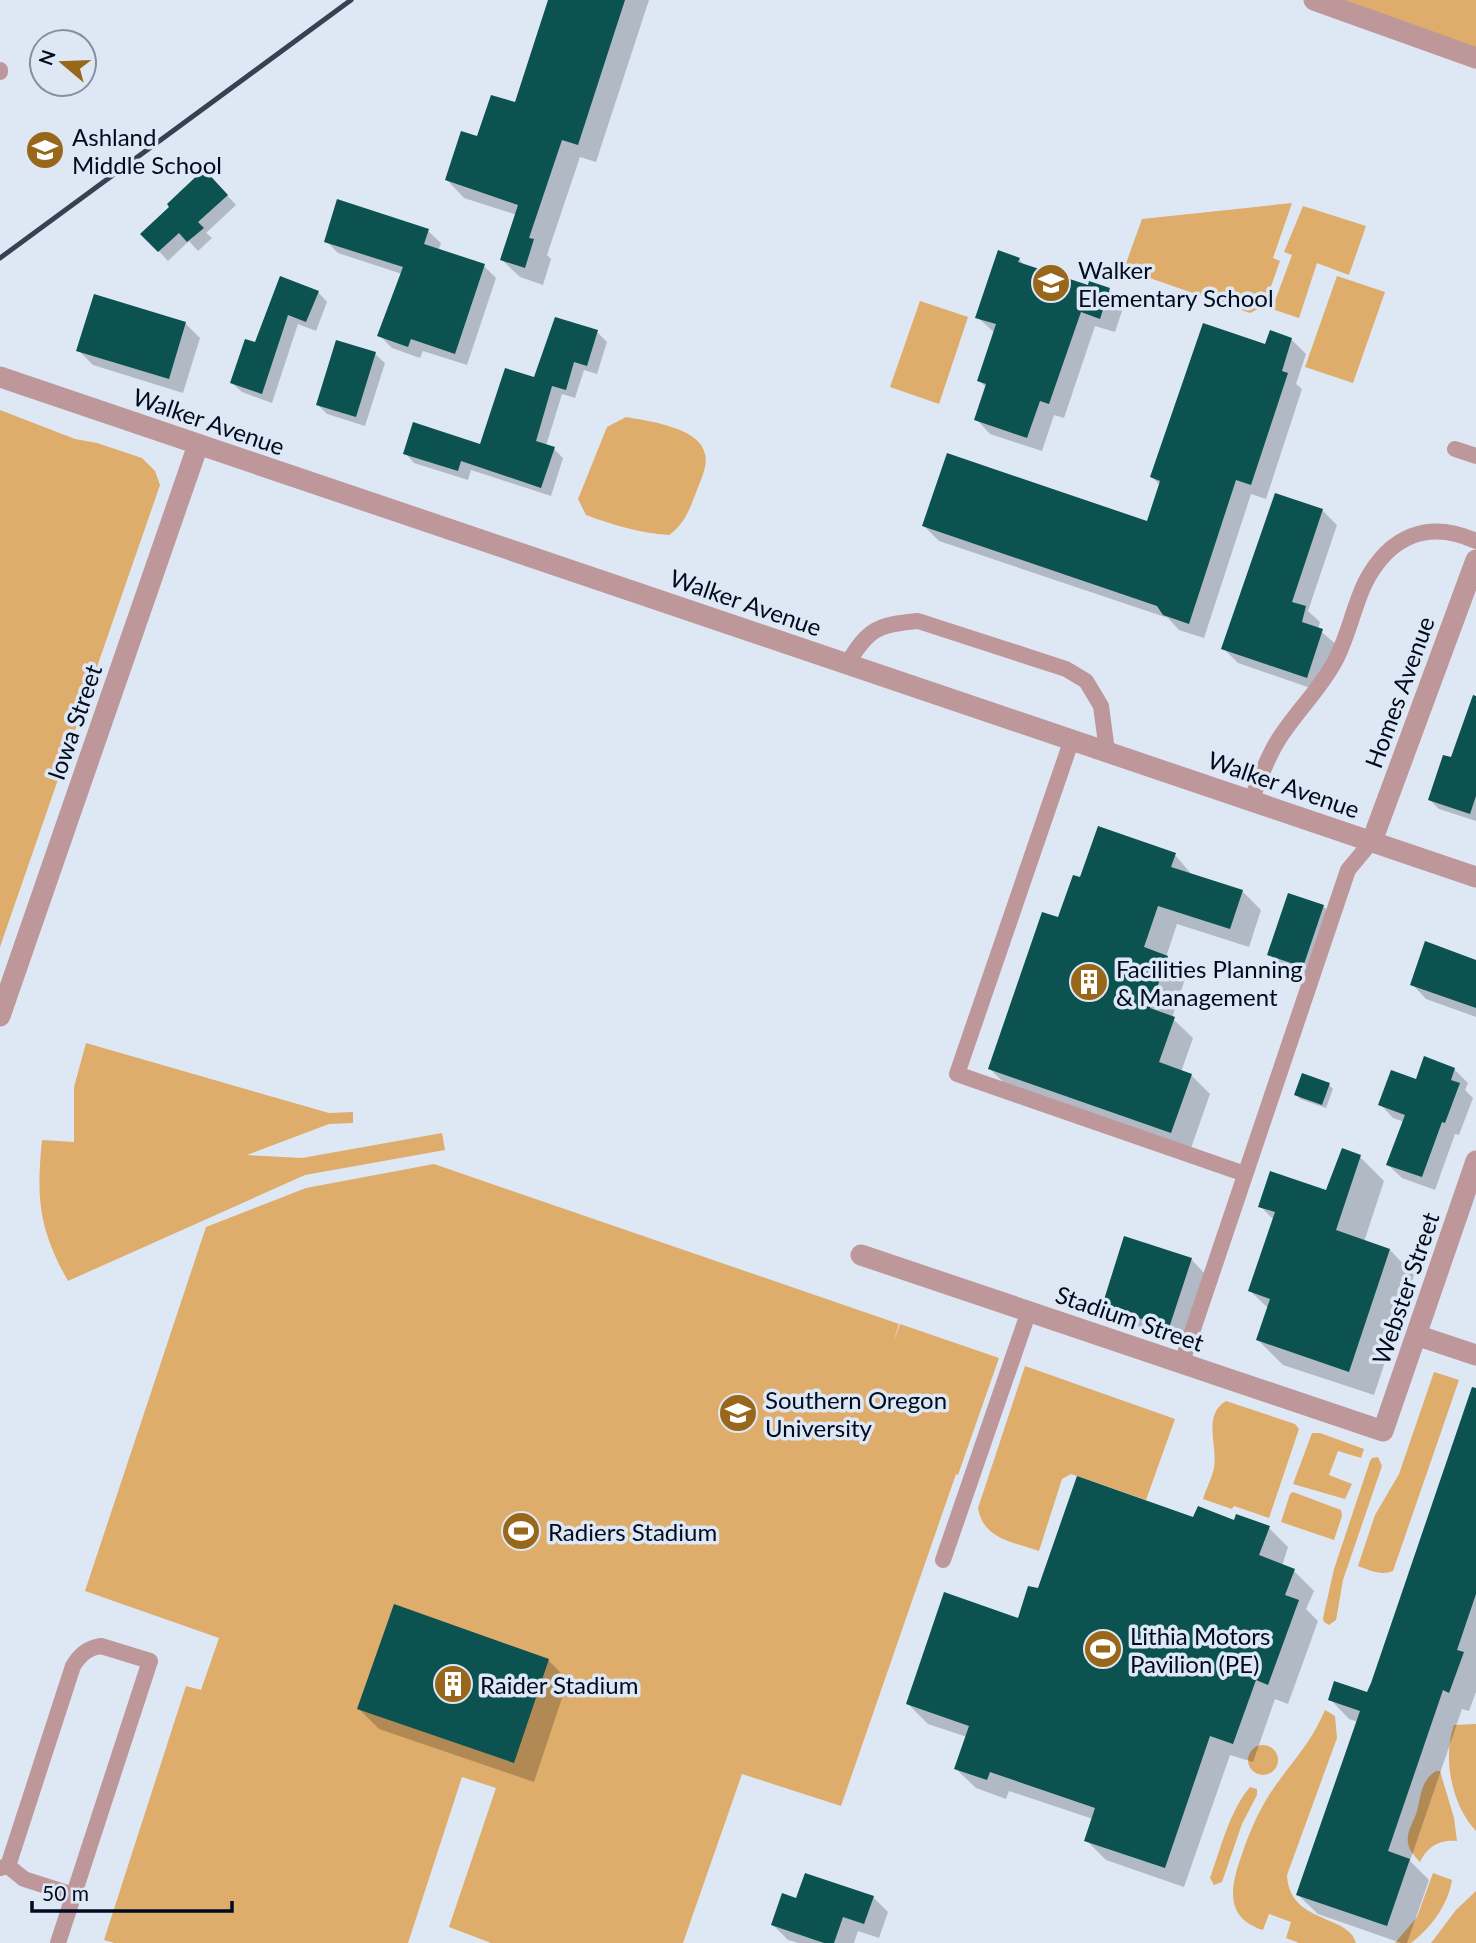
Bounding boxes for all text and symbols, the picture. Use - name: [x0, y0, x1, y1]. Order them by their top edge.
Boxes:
- north arrow: [28, 28, 98, 98]
- text: N: [33, 47, 60, 68]
- place label: Ashland Middle School: [72, 122, 222, 179]
- school or university icon: Ashland Middle School: [24, 129, 66, 171]
- place label: Walker Elementary School: [1078, 255, 1274, 312]
- school or university icon: Walker Elementary School: [1030, 262, 1072, 304]
- street label: Walker Avenue: [129, 382, 289, 460]
- street label: Walker Avenue: [666, 563, 826, 641]
- street label: Homes Avenue: [1358, 612, 1440, 772]
- street label: Iowa Street: [41, 660, 107, 783]
- street label: Walker Avenue: [1204, 745, 1364, 823]
- place label: Facilities Planning & Management: [1116, 954, 1303, 1011]
- building icon: Facilities Planning & Management: [1068, 961, 1110, 1003]
- street label: Webster Street: [1365, 1208, 1445, 1368]
- street label: Stadium Street: [1052, 1279, 1208, 1357]
- place label: Southern Oregon University: [765, 1385, 947, 1442]
- school or university icon: Southern Oregon University: [717, 1392, 759, 1434]
- sports icon: Radiers Stadium: [500, 1510, 542, 1552]
- place label: Radiers Stadium: [548, 1517, 717, 1546]
- place label: Lithia Motors Pavilion (PE): [1130, 1621, 1270, 1678]
- sports icon: Lithia Motors Pavilion (PE): [1082, 1628, 1124, 1670]
- building icon: Raider Stadium: [432, 1663, 474, 1705]
- place label: Raider Stadium: [480, 1670, 638, 1699]
- scale bar: [32, 1870, 231, 1914]
- text: 50 m: [42, 1880, 89, 1905]

